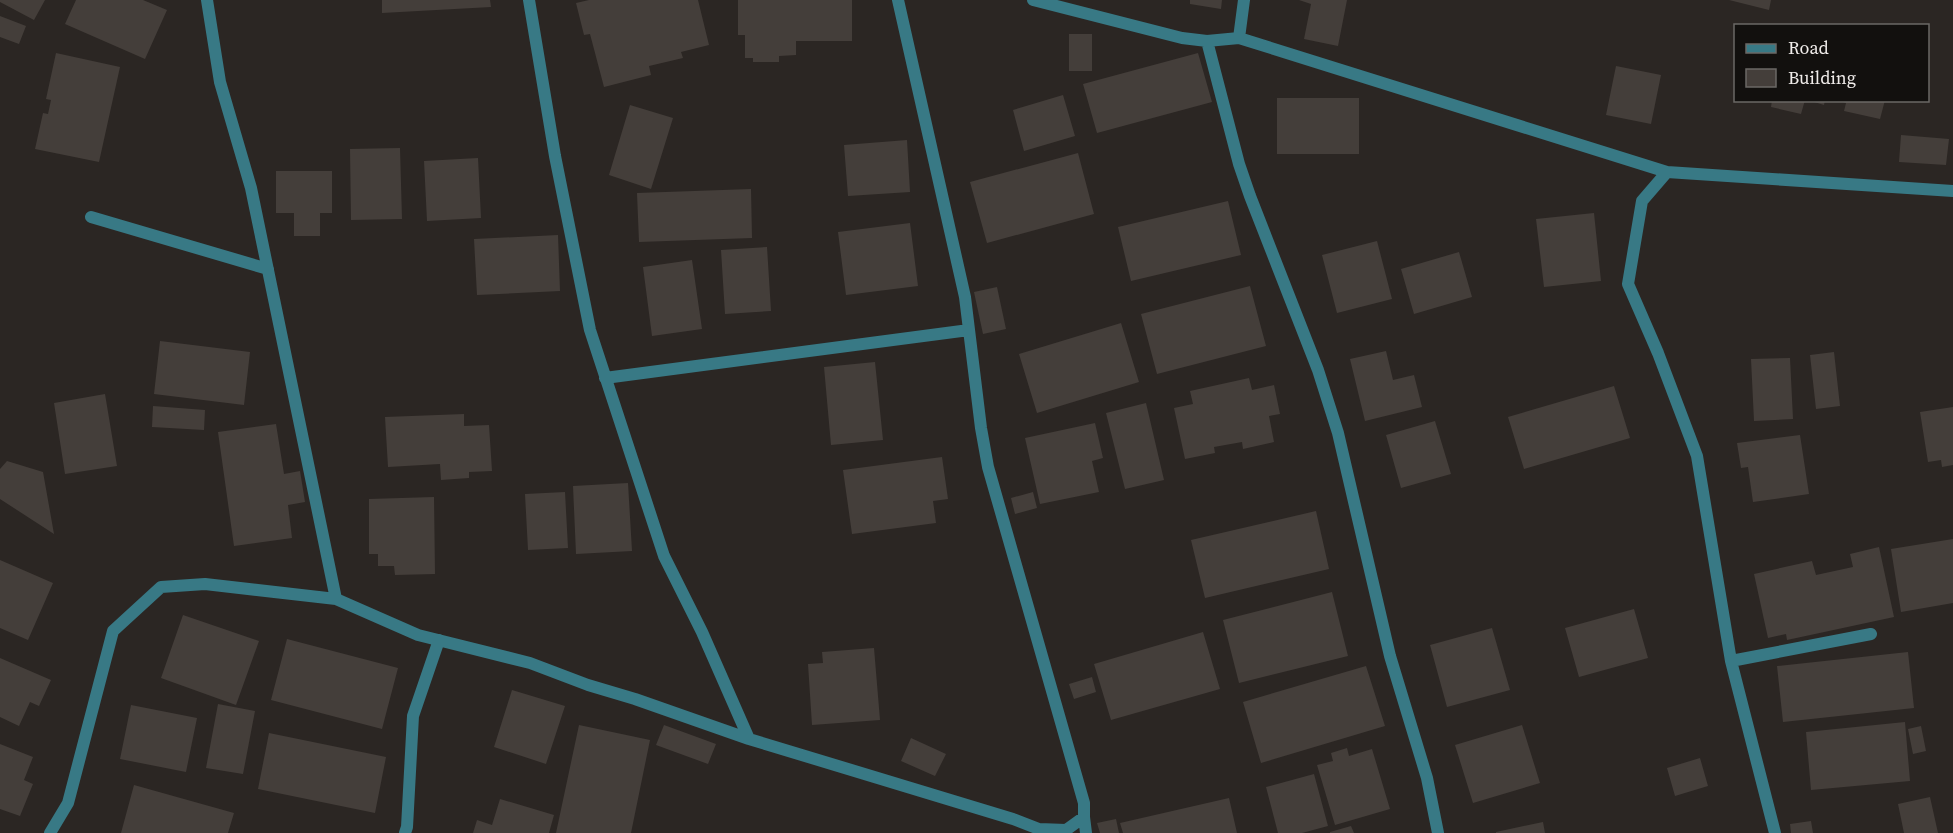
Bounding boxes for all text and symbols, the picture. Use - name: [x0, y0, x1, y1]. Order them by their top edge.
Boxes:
- legend: [1734, 24, 1929, 102]
- text: Road: [1788, 35, 1829, 60]
- text: Building: [1788, 65, 1856, 90]

